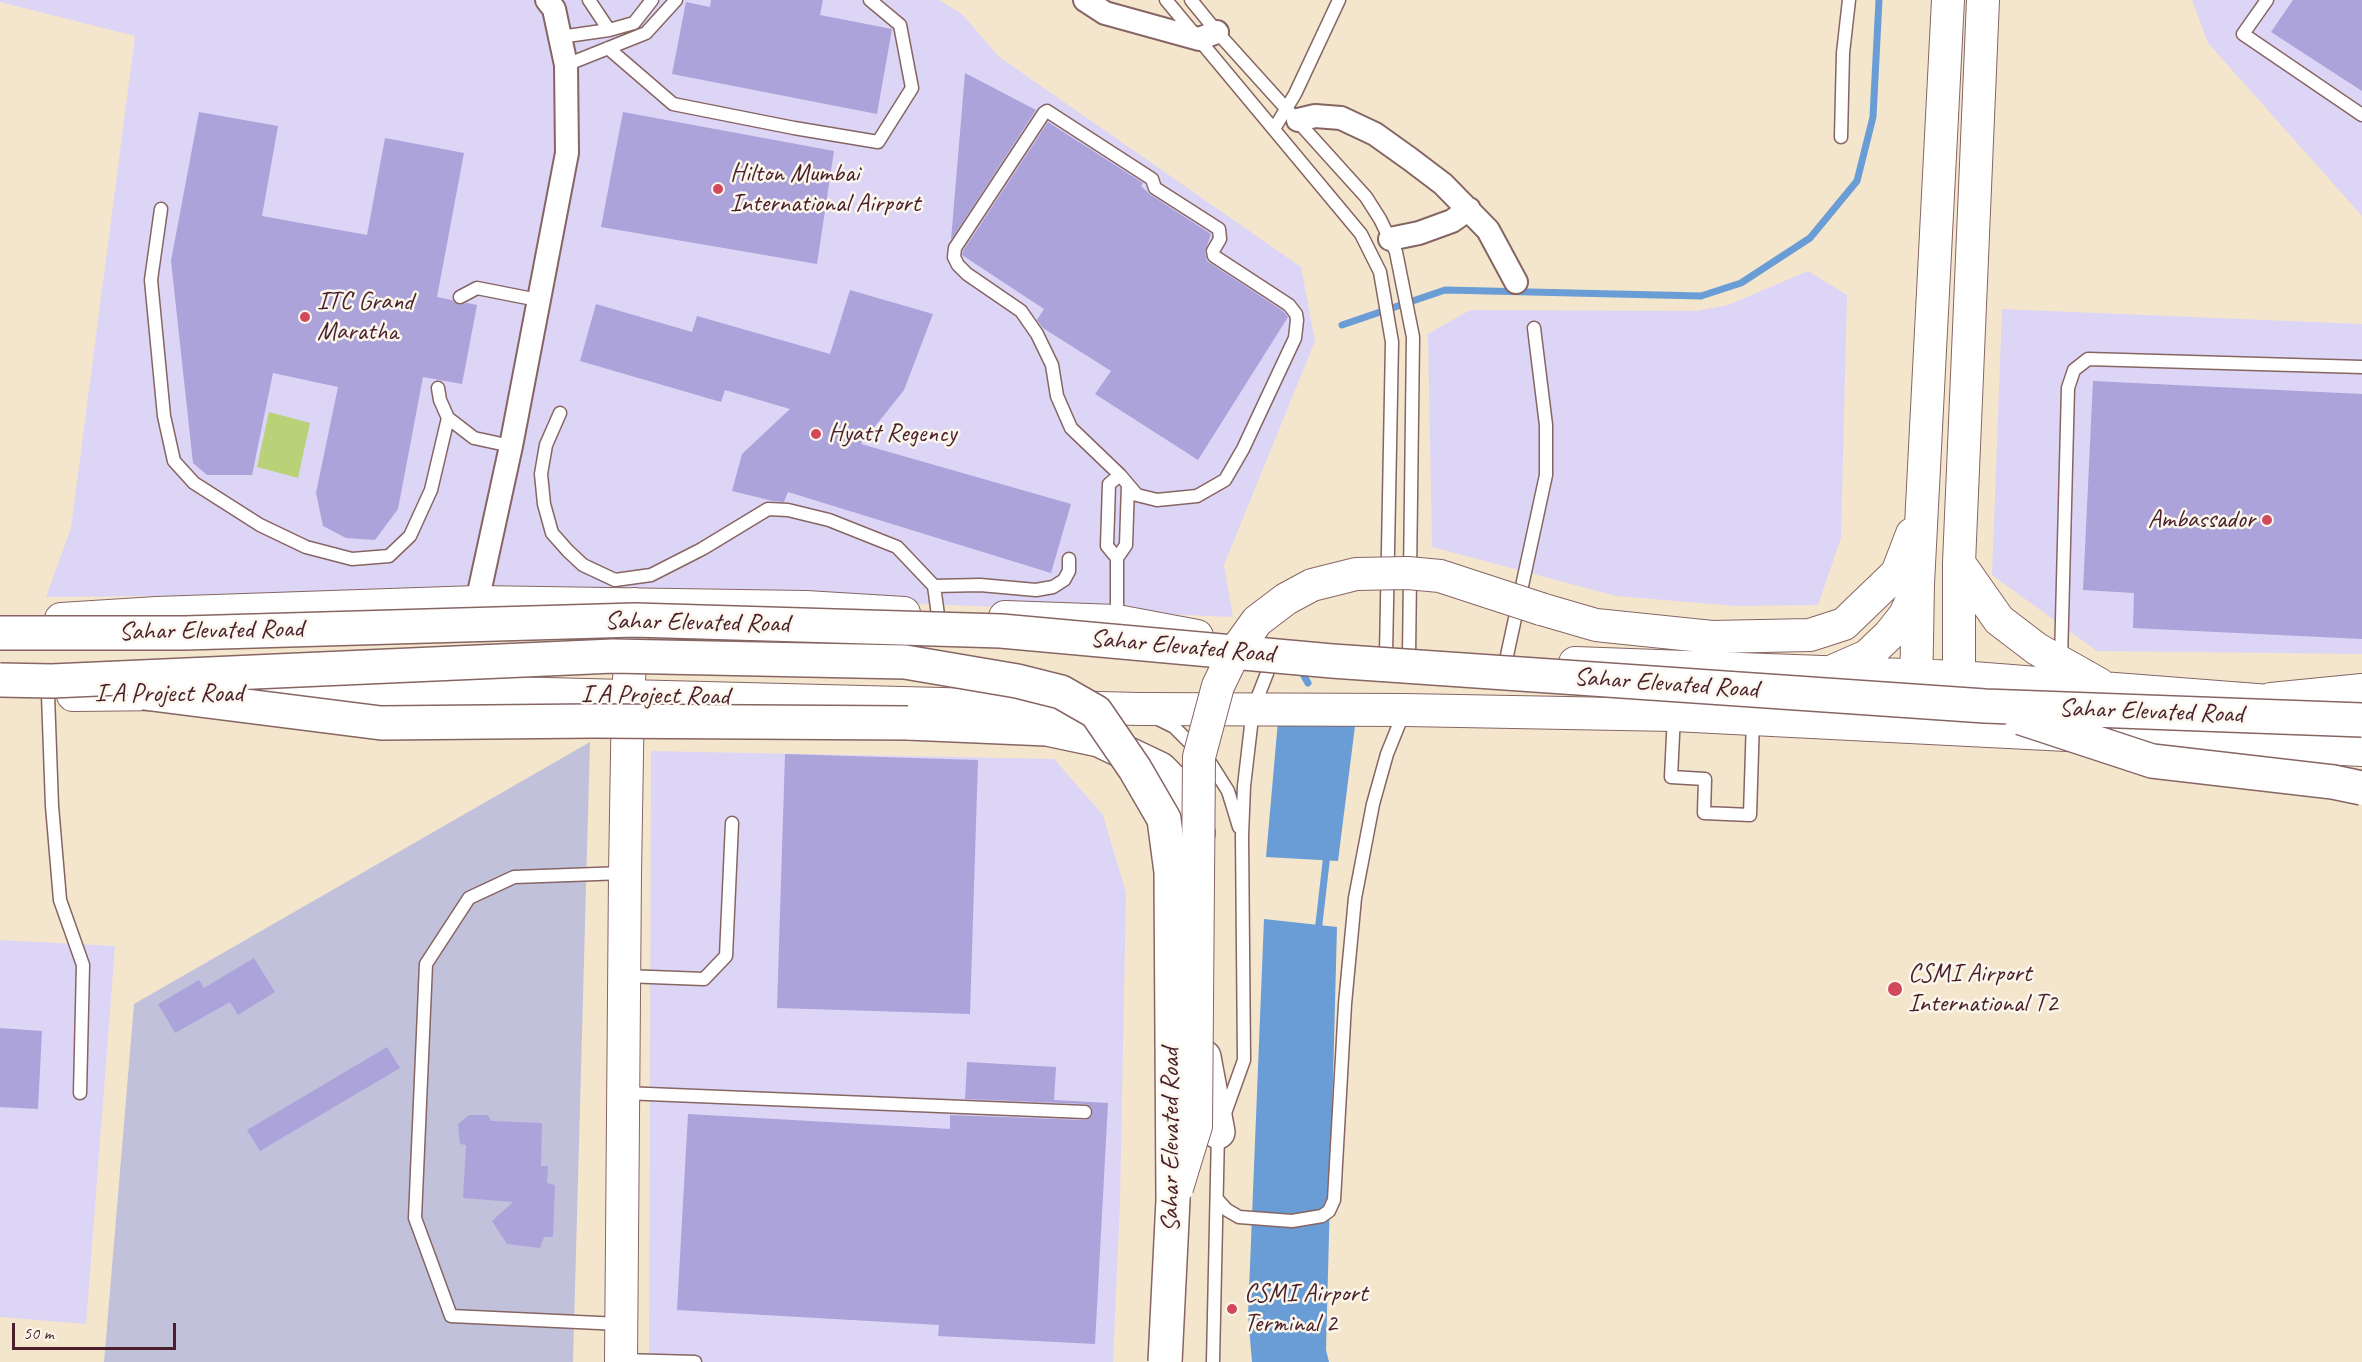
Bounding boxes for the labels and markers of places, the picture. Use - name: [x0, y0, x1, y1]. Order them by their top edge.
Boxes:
- place label: Hilton Mumbai International Airport: [730, 158, 920, 219]
- marker: Hilton Mumbai International Airport: [711, 182, 725, 196]
- place label: ITC Grand Maratha: [317, 286, 413, 348]
- marker: ITC Grand Maratha: [298, 310, 312, 324]
- place label: Hyatt Regency: [828, 418, 956, 450]
- marker: Hyatt Regency: [809, 427, 823, 441]
- place label: Ambassador: [2148, 504, 2255, 536]
- marker: Ambassador: [2260, 513, 2274, 527]
- place label: CSMI Airport International T2: [1908, 958, 2057, 1020]
- marker: CSMI Airport International T2: [1886, 980, 1904, 998]
- place label: CSMI Airport Terminal 2: [1244, 1278, 1367, 1340]
- marker: CSMI Airport Terminal 2: [1225, 1302, 1239, 1316]

